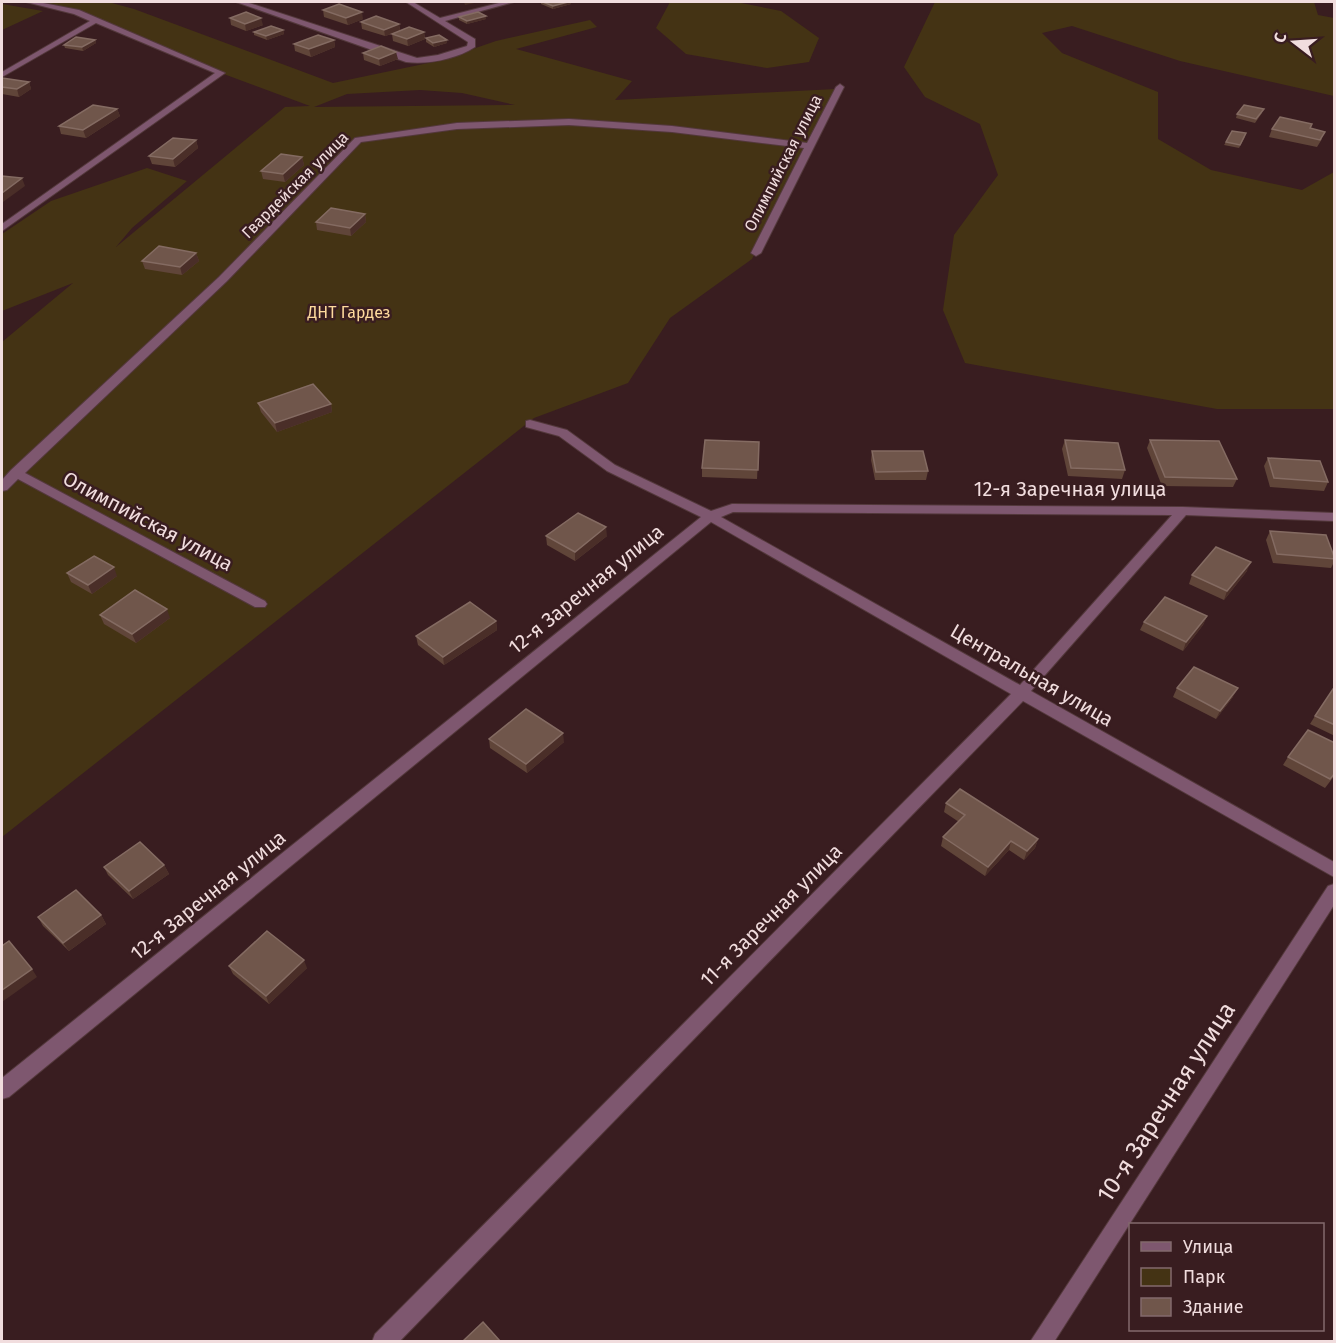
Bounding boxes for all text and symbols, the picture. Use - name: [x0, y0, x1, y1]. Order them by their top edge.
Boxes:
- north arrow: [1264, 12, 1324, 72]
- text: С: [1270, 30, 1291, 45]
- street label: Олимпийская улица: [740, 91, 826, 235]
- street label: Гвардейская улица: [238, 128, 352, 242]
- park label: ДНТ Гардез: [307, 303, 390, 322]
- street label: Олимпийская улица: [59, 466, 237, 576]
- street label: 12-я Заречная улица: [974, 477, 1166, 501]
- street label: 12-я Заречная улица: [504, 519, 668, 659]
- street label: Центральная улица: [946, 619, 1118, 731]
- street label: 12-я Заречная улица: [126, 825, 290, 965]
- street label: 11-я Заречная улица: [695, 839, 847, 991]
- street label: 10-я Заречная улица: [1091, 997, 1241, 1207]
- legend: [1129, 1223, 1324, 1331]
- text: Улица: [1183, 1236, 1233, 1258]
- text: Парк: [1183, 1266, 1226, 1288]
- text: Здание: [1183, 1296, 1244, 1318]

